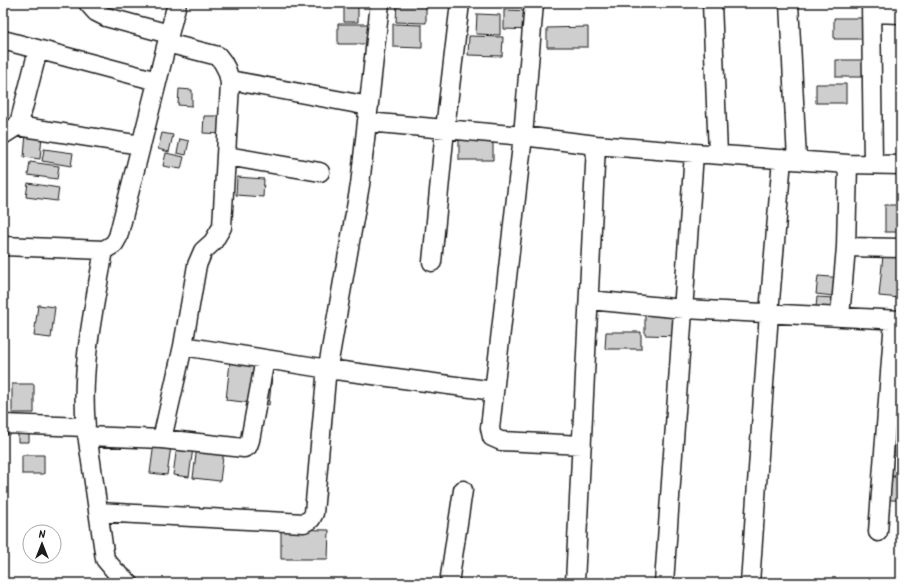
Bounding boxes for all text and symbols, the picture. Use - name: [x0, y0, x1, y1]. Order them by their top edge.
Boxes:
- north arrow: [22, 524, 62, 564]
- text: N: [39, 526, 46, 544]

